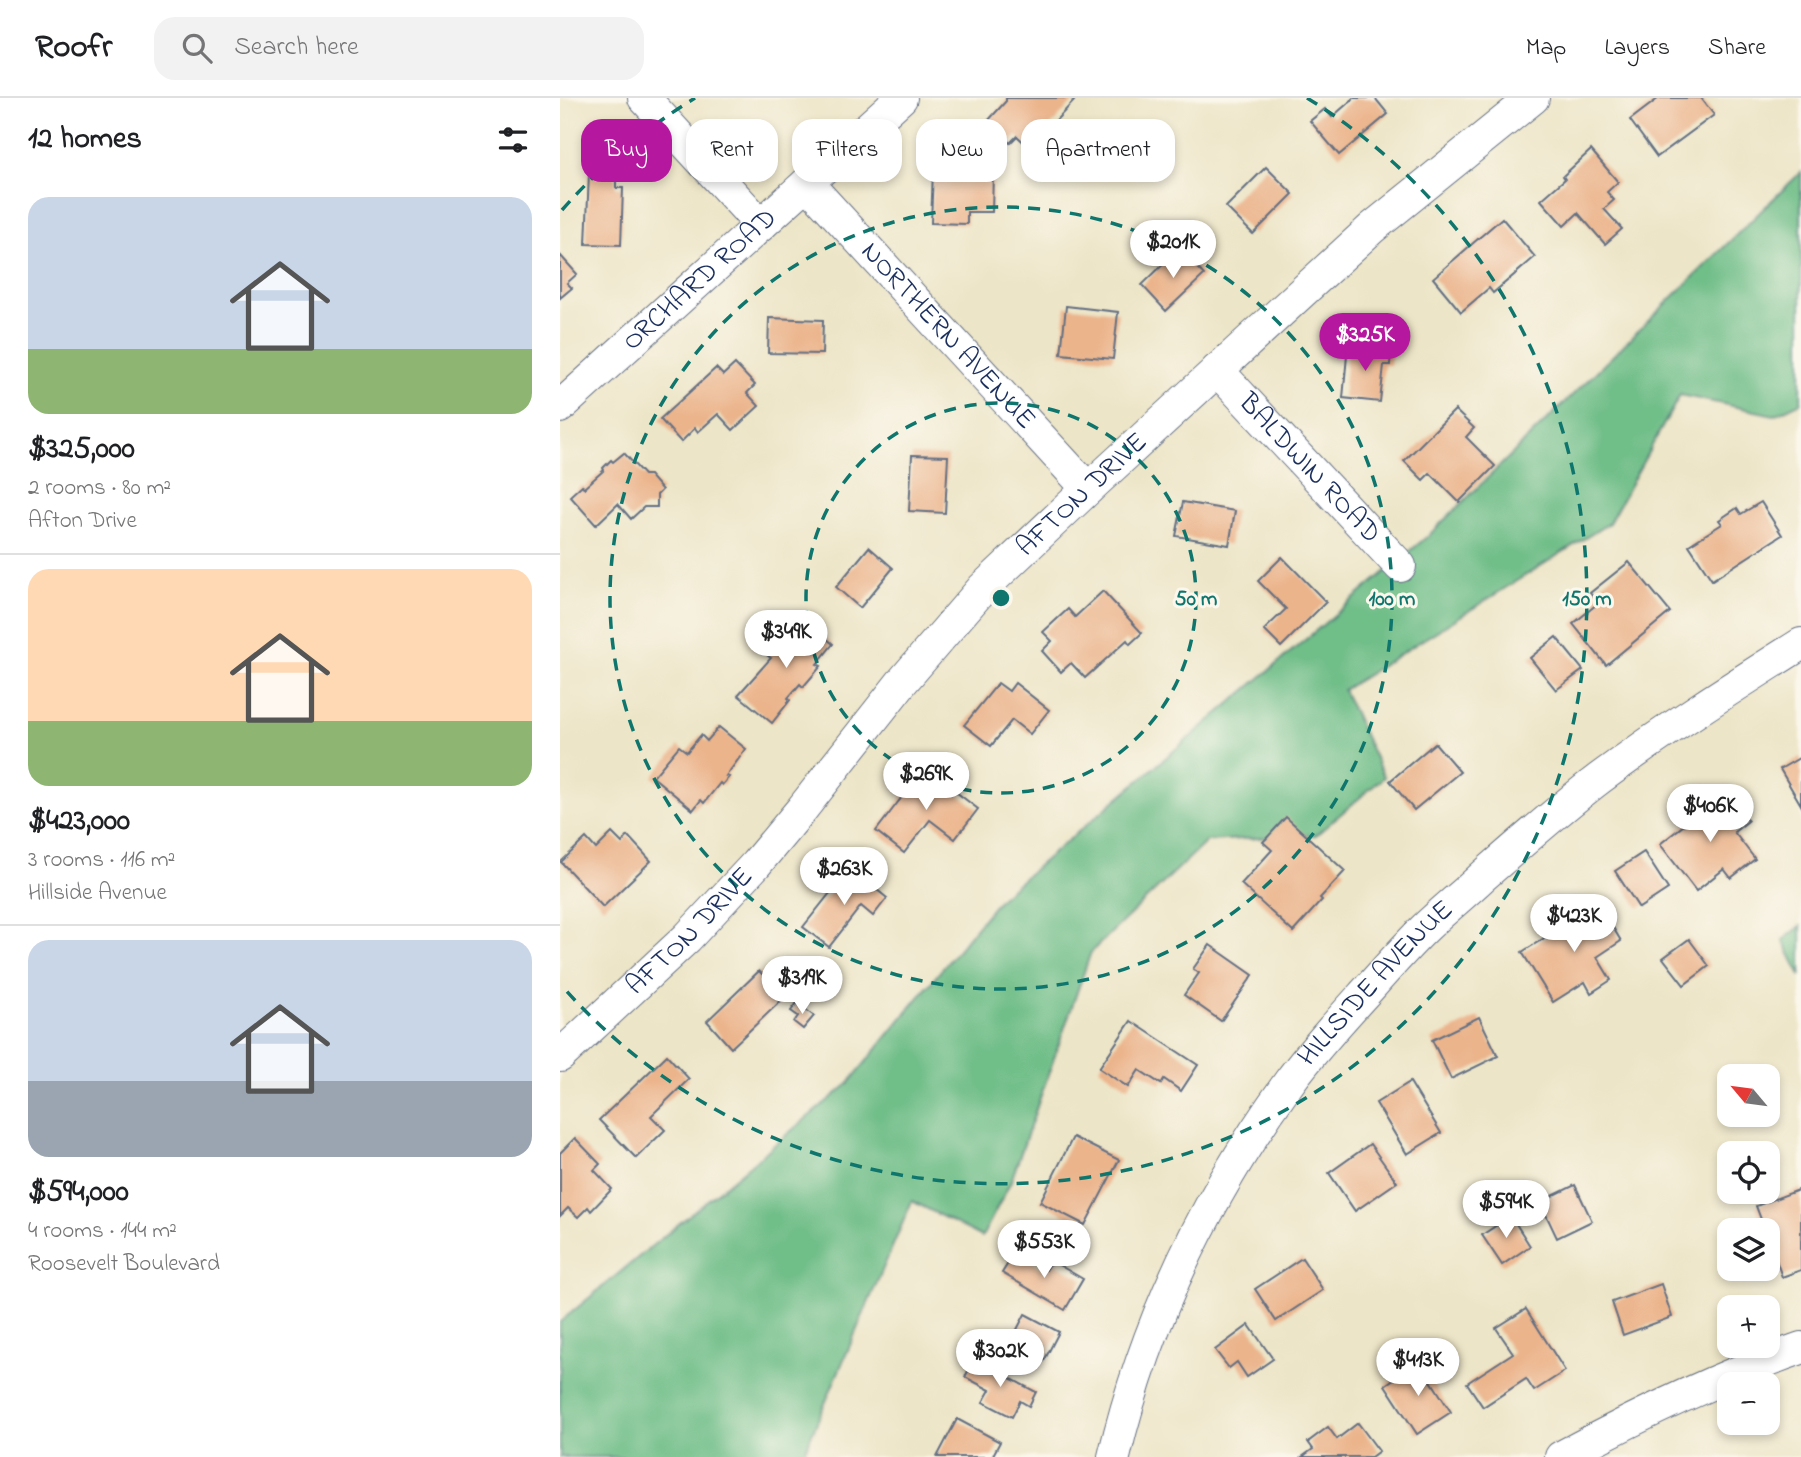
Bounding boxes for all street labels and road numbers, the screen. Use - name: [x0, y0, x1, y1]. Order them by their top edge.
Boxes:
- street label: ORCHARD ROAD: [614, 199, 787, 361]
- street label: NORTHERN AVENUE: [850, 233, 1045, 439]
- street label: BALDWIN ROAD: [1228, 383, 1390, 553]
- street label: AFTON DRIVE: [1007, 423, 1157, 567]
- street label: AFTON DRIVE: [617, 858, 763, 1005]
- street label: HILLSIDE AVENUE: [1288, 891, 1463, 1075]

